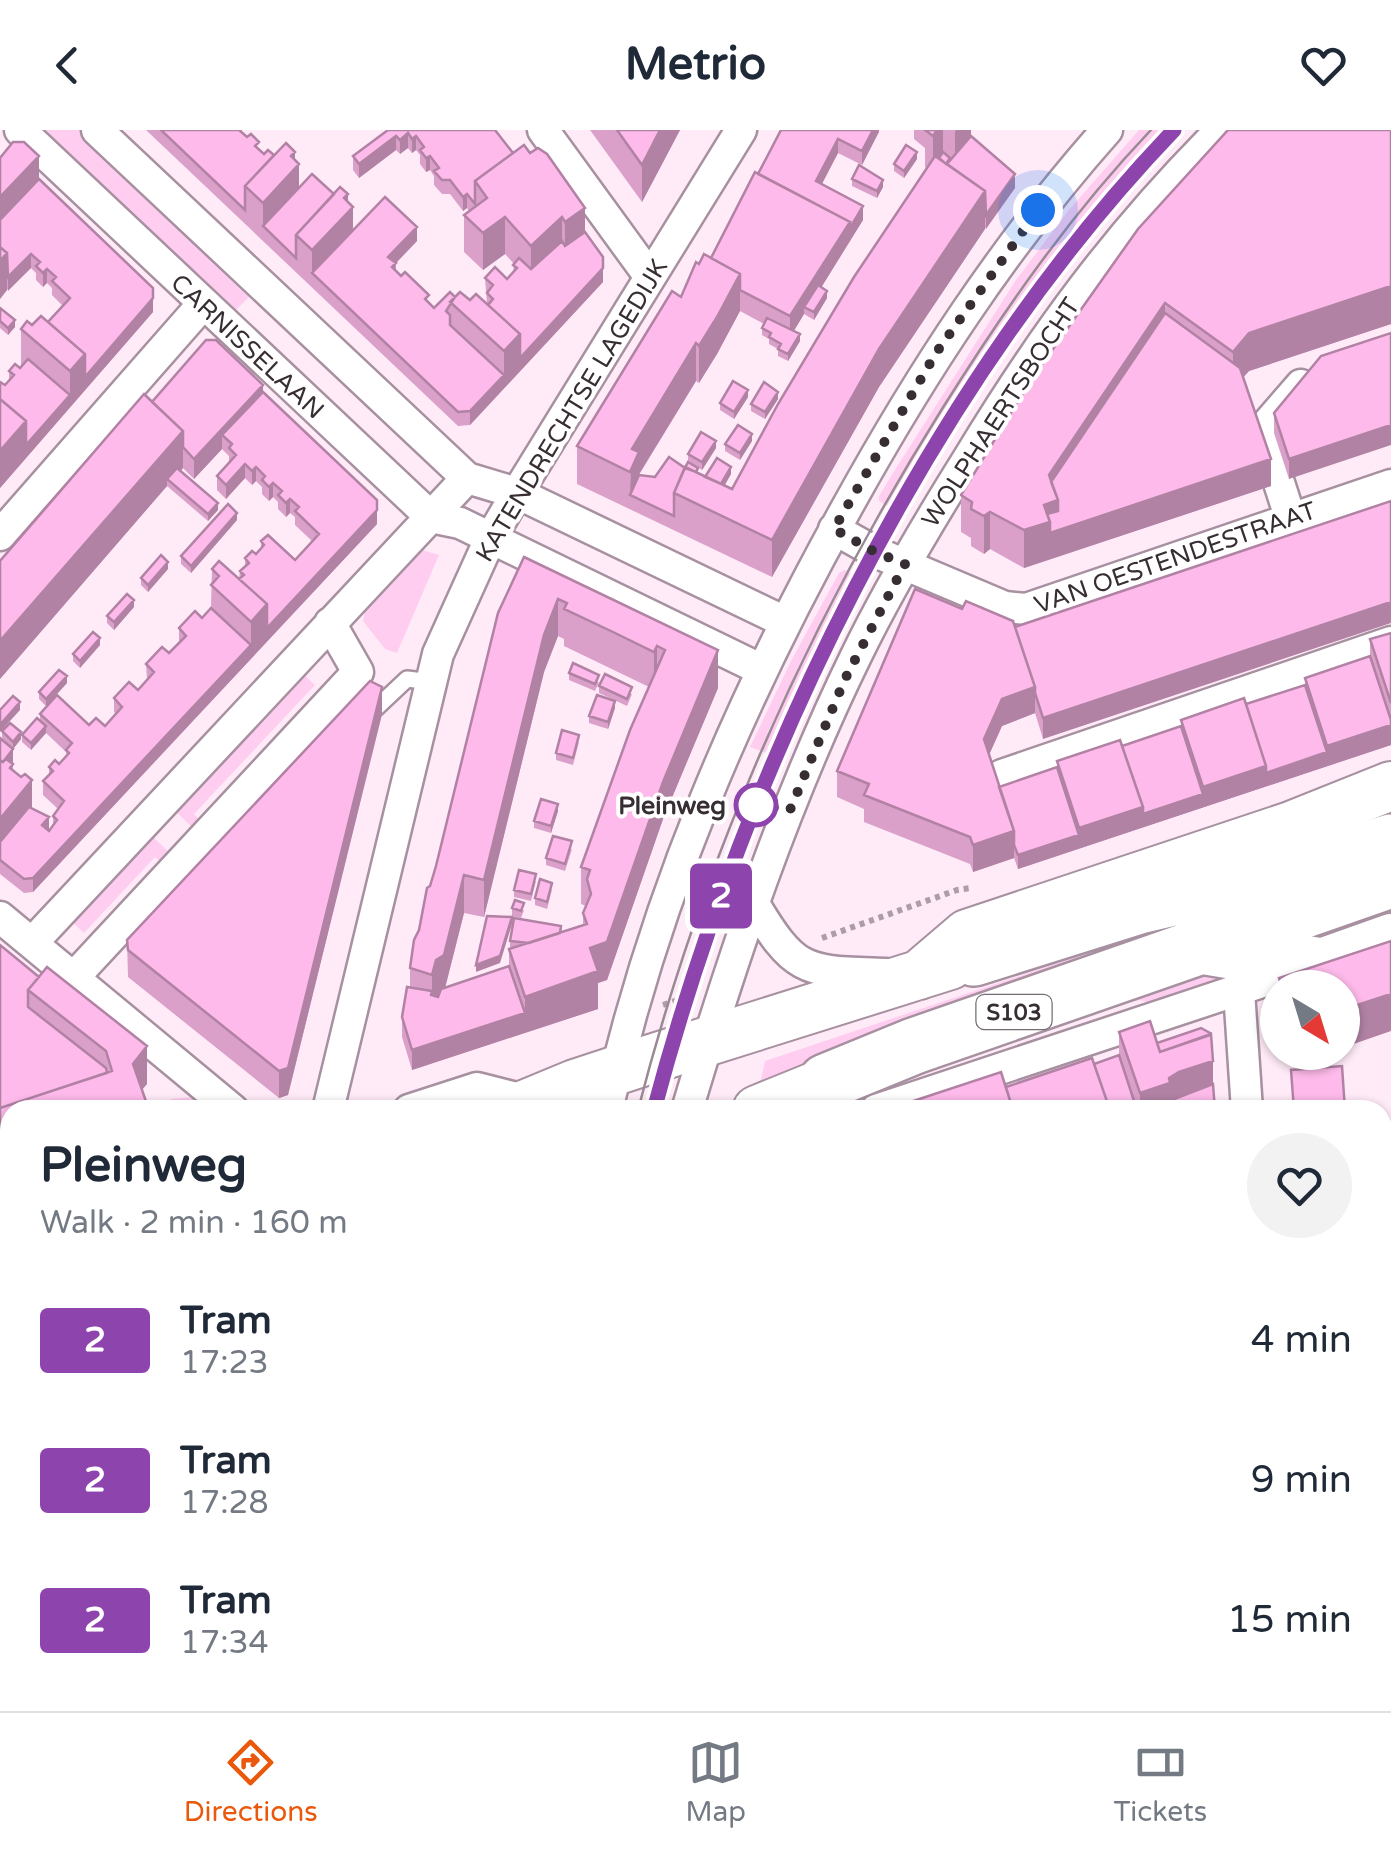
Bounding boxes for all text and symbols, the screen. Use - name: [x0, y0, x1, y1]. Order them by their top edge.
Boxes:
- icon: back: [40, 38, 95, 93]
- text: Metrio: [625, 38, 766, 92]
- icon: heart: [1296, 38, 1351, 93]
- your location: [1013, 185, 1063, 235]
- street label: KATENDRECHTSE LAGEDIJK: [469, 254, 674, 567]
- street label: CARNISSELAAN: [164, 268, 330, 425]
- street label: WOLPHAERTSBOCHT: [915, 292, 1086, 533]
- street label: VAN OESTENDESTRAAT: [1030, 496, 1320, 620]
- marker: Pleinweg: [735, 784, 777, 826]
- place label: Pleinweg: [618, 791, 726, 821]
- line badge: 2: [688, 864, 754, 928]
- text: 2: [710, 875, 732, 917]
- north arrow: [1260, 970, 1360, 1070]
- map controls: [1260, 970, 1360, 1070]
- road number: S103: [976, 995, 1052, 1029]
- button: heart: [1247, 1133, 1352, 1238]
- text: Pleinweg: [40, 1137, 247, 1195]
- text: Walk · 2 min · 160 m: [40, 1204, 348, 1242]
- text: Tram: [180, 1298, 272, 1344]
- text: 4 min: [1251, 1317, 1352, 1363]
- text: 2: [84, 1319, 106, 1361]
- text: 17:23: [180, 1344, 269, 1382]
- text: Tram: [180, 1438, 272, 1484]
- text: 9 min: [1251, 1457, 1352, 1503]
- text: 2: [84, 1459, 106, 1501]
- text: 17:28: [180, 1484, 269, 1522]
- text: Tram: [180, 1578, 272, 1624]
- text: 15 min: [1227, 1597, 1352, 1643]
- text: 2: [84, 1599, 106, 1641]
- text: 17:34: [180, 1624, 269, 1662]
- tab: Directions: [184, 1735, 318, 1829]
- tab: Map: [685, 1735, 746, 1829]
- tab: Tickets: [1114, 1735, 1207, 1829]

